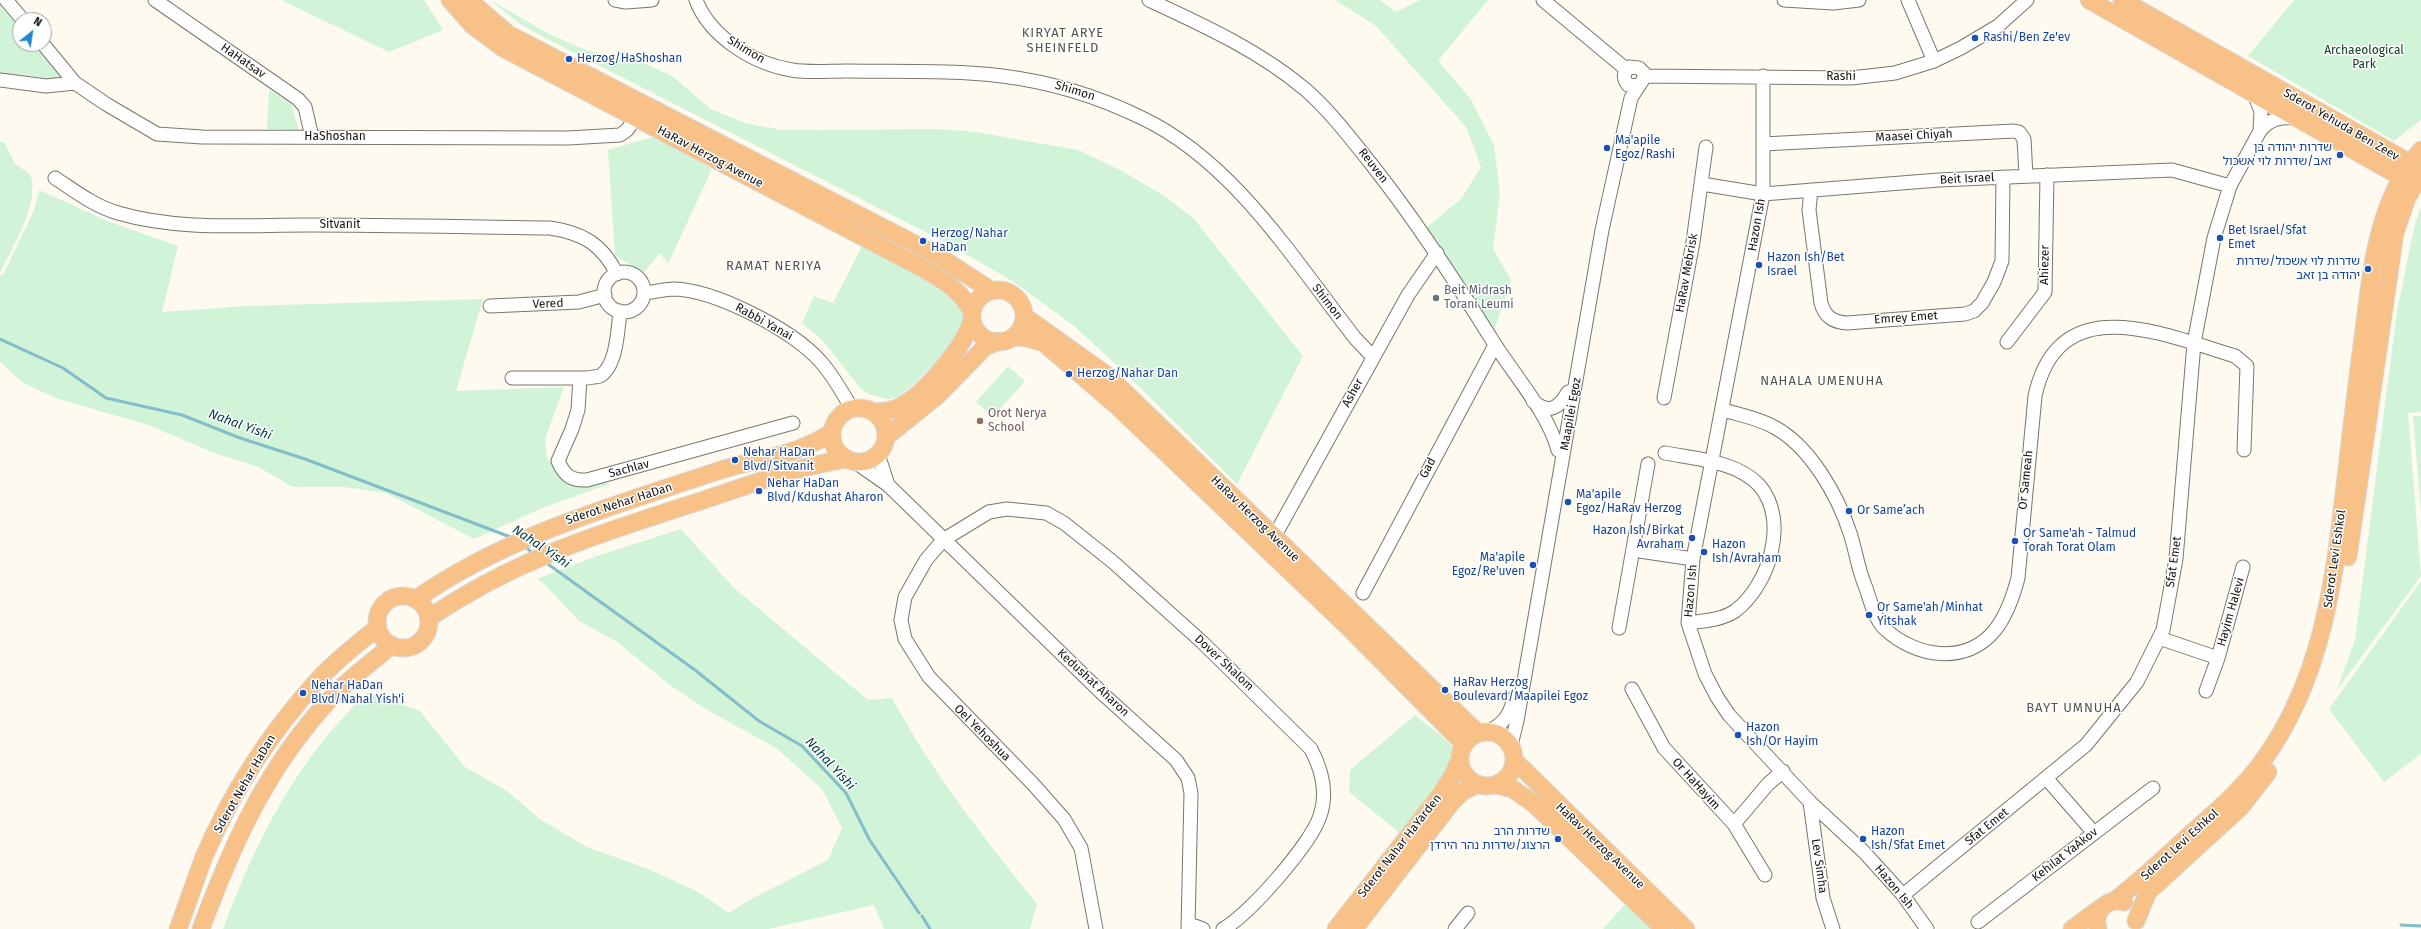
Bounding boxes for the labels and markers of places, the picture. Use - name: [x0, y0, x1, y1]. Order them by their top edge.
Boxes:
- place label: Rashi/Ben Ze'ev: [1983, 31, 2070, 45]
- marker: Rashi/Ben Ze'ev: [1970, 33, 1980, 43]
- place label: Herzog/HaShoshan: [577, 52, 682, 66]
- marker: Herzog/HaShoshan: [564, 54, 574, 64]
- place label: Ma'apile Egoz/Rashi: [1615, 134, 1675, 162]
- place label: שדרות יהודה בן זאב/שדרות לוי אשכול: [2223, 141, 2332, 169]
- marker: Ma'apile Egoz/Rashi: [1602, 143, 1612, 153]
- marker: שדרות יהודה בן זאב/שדרות לוי אשכול: [2335, 150, 2345, 160]
- place label: Bet Israel/Sfat Emet: [2228, 224, 2307, 252]
- place label: Herzog/Nahar HaDan: [931, 227, 1008, 255]
- marker: Bet Israel/Sfat Emet: [2215, 233, 2225, 243]
- marker: Herzog/Nahar HaDan: [918, 236, 928, 246]
- place label: Hazon Ish/Bet Israel: [1767, 251, 1845, 279]
- place label: שדרות לוי אשכול/שדרות יהודה בן זאב: [2236, 255, 2360, 283]
- marker: Hazon Ish/Bet Israel: [1754, 260, 1764, 270]
- marker: שדרות לוי אשכול/שדרות יהודה בן זאב: [2363, 264, 2373, 274]
- place label: Beit Midrash Torani Leumi: [1444, 284, 1514, 312]
- marker: Beit Midrash Torani Leumi: [1431, 293, 1441, 303]
- place label: Herzog/Nahar Dan: [1077, 367, 1178, 381]
- marker: Herzog/Nahar Dan: [1064, 369, 1074, 379]
- place label: Orot Nerya School: [988, 407, 1047, 435]
- marker: Orot Nerya School: [975, 416, 985, 426]
- place label: Nehar HaDan Blvd/Sitvanit: [743, 446, 815, 474]
- marker: Nehar HaDan Blvd/Sitvanit: [730, 455, 740, 465]
- place label: Nehar HaDan Blvd/Kdushat Aharon: [767, 477, 883, 505]
- marker: Nehar HaDan Blvd/Kdushat Aharon: [754, 486, 764, 496]
- place label: Ma'apile Egoz/HaRav Herzog: [1576, 488, 1682, 516]
- marker: Ma'apile Egoz/HaRav Herzog: [1563, 497, 1573, 507]
- place label: Or Same’ach: [1857, 504, 1925, 518]
- marker: Or Same’ach: [1844, 506, 1854, 516]
- place label: Hazon Ish/Birkat Avraham: [1592, 524, 1684, 552]
- place label: Or Same'ah - Talmud Torah Torat Olam: [2023, 527, 2136, 555]
- marker: Hazon Ish/Birkat Avraham: [1687, 533, 1697, 543]
- marker: Or Same'ah - Talmud Torah Torat Olam: [2010, 536, 2020, 546]
- place label: Hazon Ish/Avraham: [1712, 538, 1781, 566]
- marker: Hazon Ish/Avraham: [1699, 547, 1709, 557]
- place label: Ma'apile Egoz/Re'uven: [1452, 551, 1525, 579]
- marker: Ma'apile Egoz/Re'uven: [1528, 560, 1538, 570]
- place label: Or Same'ah/Minhat Yitshak: [1877, 601, 1983, 629]
- marker: Or Same'ah/Minhat Yitshak: [1864, 610, 1874, 620]
- place label: HaRav Herzog Boulevard/Maapilei Egoz: [1453, 676, 1588, 704]
- place label: Nehar HaDan Blvd/Nahal Yish'i: [311, 679, 404, 707]
- marker: HaRav Herzog Boulevard/Maapilei Egoz: [1440, 685, 1450, 695]
- marker: Nehar HaDan Blvd/Nahal Yish'i: [298, 688, 308, 698]
- place label: Hazon Ish/Or Hayim: [1746, 721, 1818, 749]
- marker: Hazon Ish/Or Hayim: [1733, 730, 1743, 740]
- place label: שדרות הרב הרצוג/שדרות נהר הירדן: [1430, 825, 1550, 853]
- place label: Hazon Ish/Sfat Emet: [1871, 825, 1945, 853]
- marker: שדרות הרב הרצוג/שדרות נהר הירדן: [1553, 834, 1563, 844]
- marker: Hazon Ish/Sfat Emet: [1858, 834, 1868, 844]

